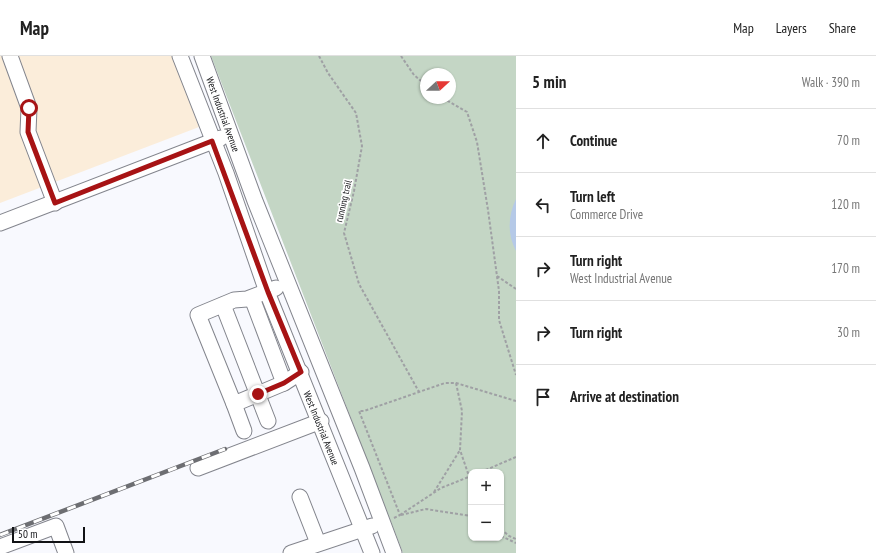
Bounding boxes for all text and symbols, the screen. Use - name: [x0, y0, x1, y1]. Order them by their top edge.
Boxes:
- text: Map: [20, 16, 49, 40]
- text: Map: [733, 19, 754, 37]
- text: Layers: [776, 19, 807, 37]
- text: Share: [829, 19, 856, 37]
- north arrow: [420, 68, 456, 104]
- text: 5 min: [532, 71, 566, 93]
- text: Walk · 390 m: [802, 74, 860, 91]
- street label: West Industrial Avenue: [203, 75, 242, 154]
- route start: [20, 99, 38, 117]
- icon: ahead: [532, 130, 554, 152]
- text: Continue: [570, 131, 617, 150]
- text: 70 m: [837, 132, 860, 149]
- street label: running trail: [332, 178, 355, 223]
- text: Turn left: [570, 187, 615, 206]
- icon: left: [532, 194, 554, 216]
- text: 120 m: [831, 196, 860, 213]
- text: Commerce Drive: [570, 206, 643, 223]
- text: Turn right: [570, 251, 622, 270]
- icon: right: [532, 258, 554, 280]
- text: 170 m: [831, 260, 860, 277]
- text: West Industrial Avenue: [570, 270, 672, 287]
- icon: right: [532, 322, 554, 344]
- text: Turn right: [570, 323, 622, 342]
- text: 30 m: [837, 324, 860, 341]
- route end: [249, 385, 267, 403]
- icon: arrive: [532, 386, 554, 408]
- text: Arrive at destination: [570, 387, 679, 406]
- street label: West Industrial Avenue: [300, 389, 342, 467]
- map controls: [468, 469, 504, 541]
- button: +: [468, 469, 504, 505]
- button: −: [468, 505, 504, 541]
- scale bar: [12, 525, 85, 544]
- text: 50 m: [18, 527, 37, 541]

